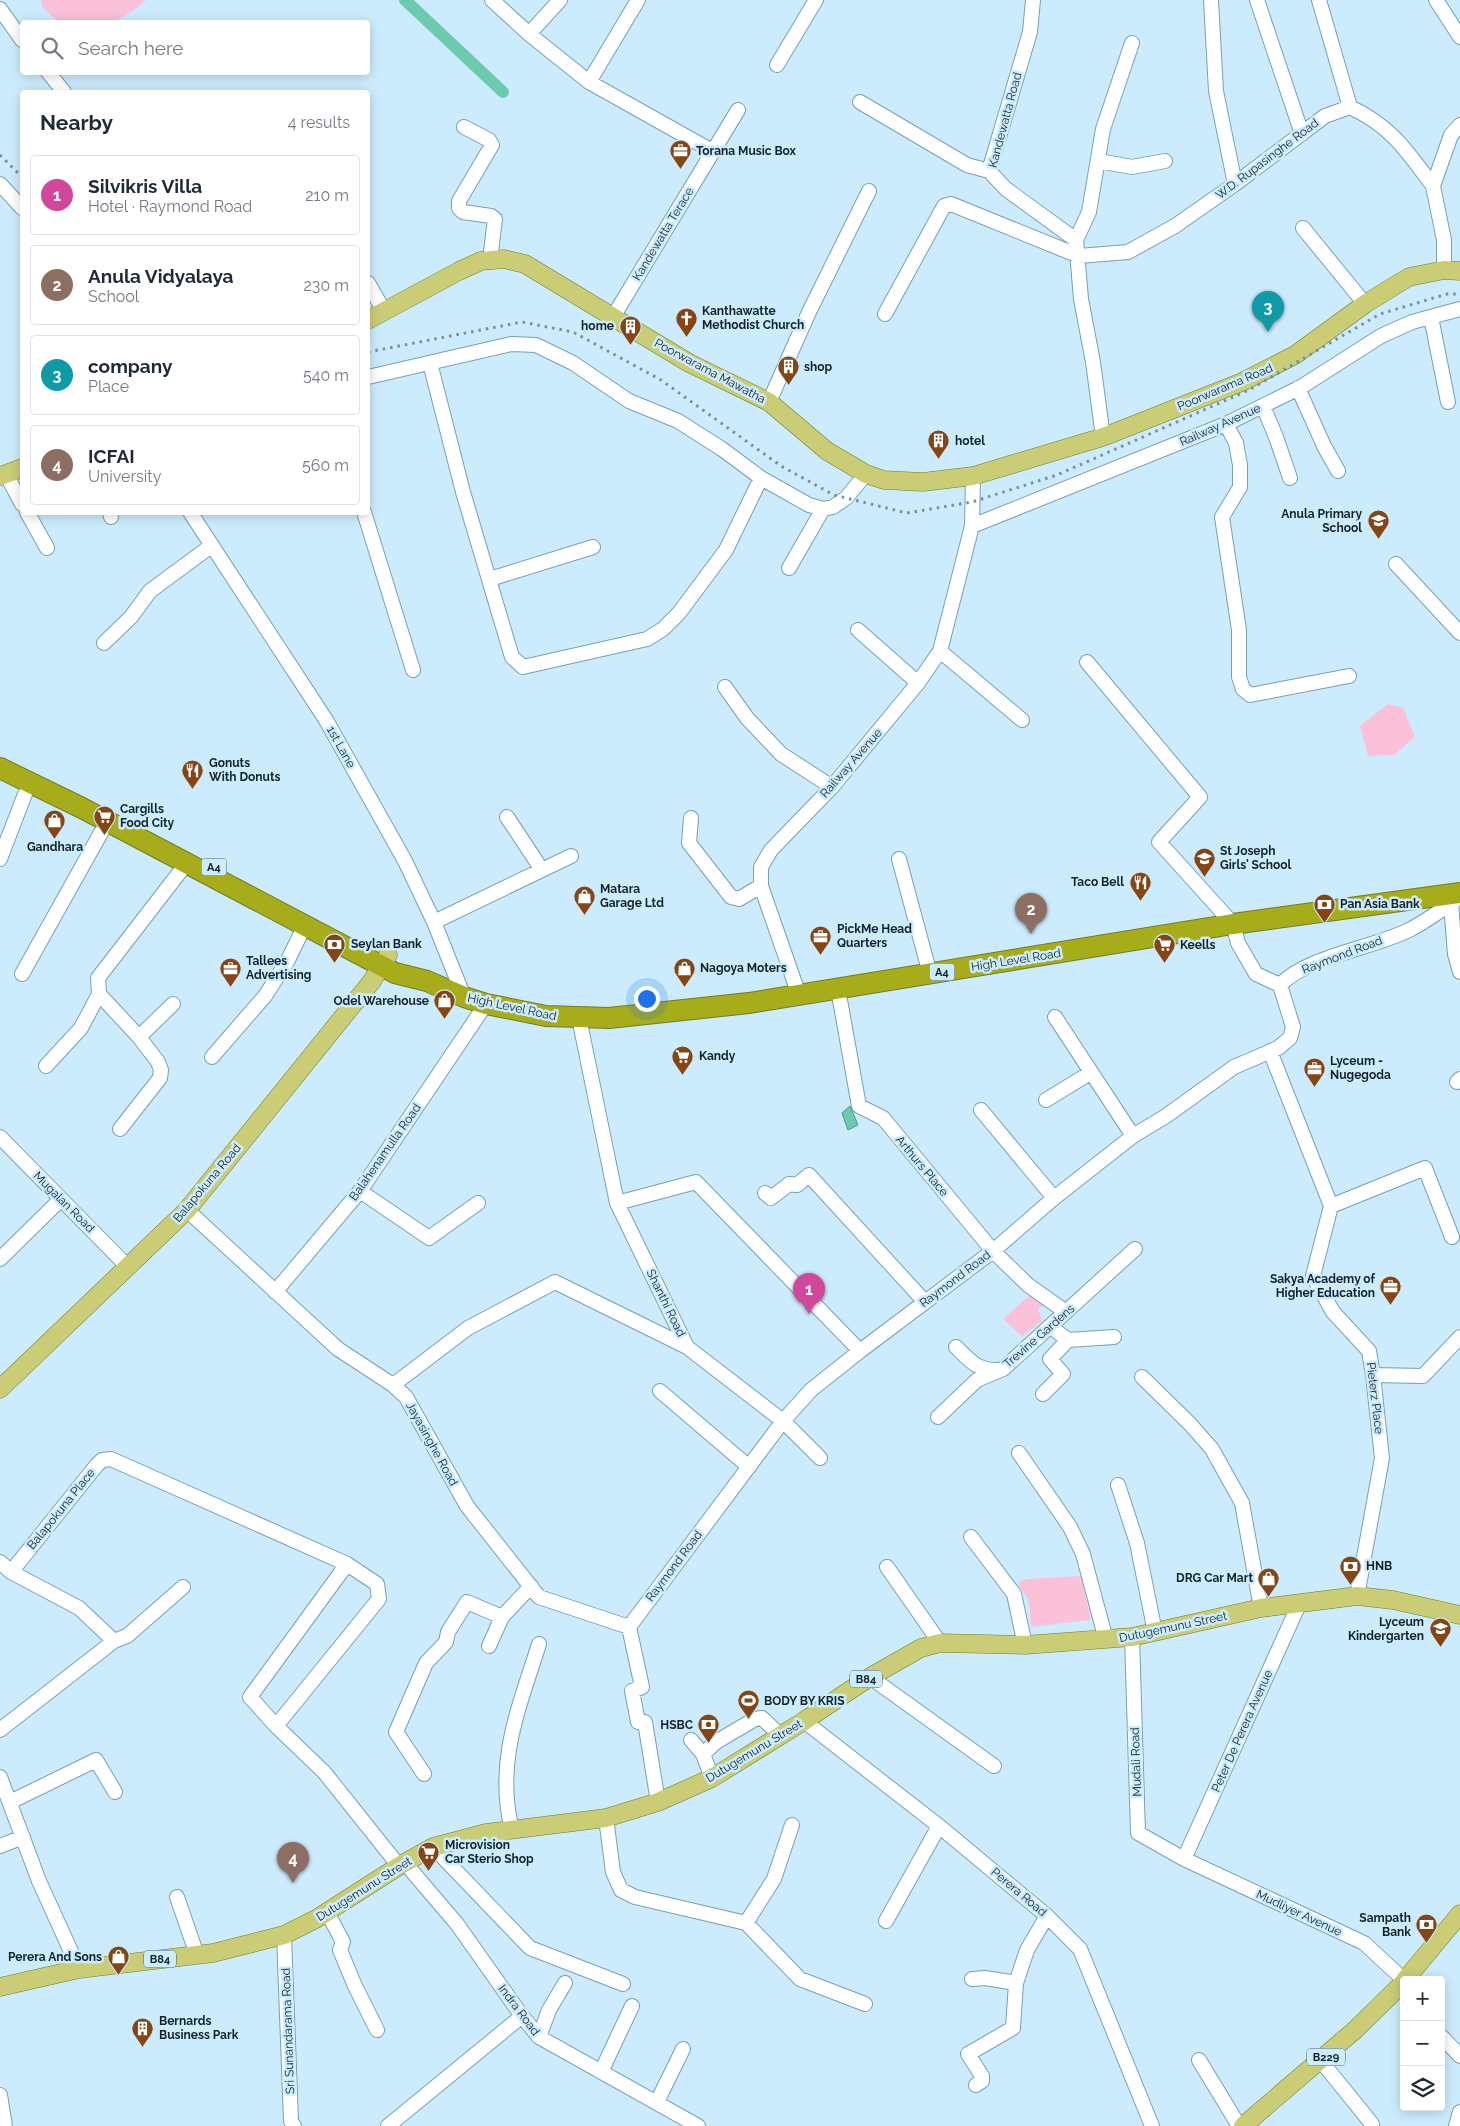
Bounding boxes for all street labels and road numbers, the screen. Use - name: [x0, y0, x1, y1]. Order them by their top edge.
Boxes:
- street label: Kandewatta Road: [986, 71, 1024, 169]
- street label: W.D. Rupasinghe Road: [1213, 116, 1321, 202]
- street label: Kandewatta Terace: [630, 185, 696, 283]
- street label: Poorwarama Mawatha: [652, 336, 768, 406]
- street label: Poorwarama Road: [1175, 361, 1275, 413]
- street label: Railway Avenue: [1177, 401, 1263, 449]
- street label: 1st Lane: [324, 724, 358, 770]
- street label: Railway Avenue: [817, 726, 885, 800]
- road number: A4: [202, 859, 226, 876]
- street label: Raymond Road: [1300, 933, 1384, 977]
- street label: High Level Road: [970, 946, 1062, 974]
- road number: A4: [930, 964, 954, 980]
- street label: High Level Road: [466, 991, 558, 1023]
- street label: Balahenamulla Road: [346, 1101, 424, 1203]
- street label: Arthurs Place: [893, 1133, 951, 1199]
- street label: Balapokuna Road: [170, 1141, 244, 1225]
- street label: Mugalan Road: [31, 1169, 97, 1235]
- street label: Raymond Road: [917, 1248, 993, 1310]
- street label: Shanthi Road: [644, 1267, 688, 1339]
- street label: Trevine Gardens: [1001, 1301, 1078, 1371]
- street label: Pieterz Place: [1364, 1361, 1386, 1435]
- street label: Jayasinghe Road: [403, 1400, 461, 1488]
- street label: Balapokuna Place: [24, 1466, 98, 1552]
- street label: Raymond Road: [643, 1528, 705, 1604]
- street label: Dutugemunu Street: [1118, 1609, 1228, 1645]
- street label: Peter De Perera Avenue: [1209, 1668, 1275, 1794]
- road number: B84: [850, 1670, 882, 1688]
- street label: Dutugemunu Street: [703, 1717, 805, 1785]
- street label: Mudali Road: [1128, 1727, 1144, 1797]
- street label: Dutugemunu Street: [314, 1854, 414, 1924]
- street label: Perera Road: [988, 1865, 1050, 1919]
- street label: Mudliyer Avenue: [1254, 1887, 1344, 1939]
- road number: B84: [144, 1950, 176, 1968]
- street label: Sri Sunandarama Road: [279, 1968, 297, 2094]
- street label: Indra Road: [495, 1982, 543, 2038]
- road number: B229: [1307, 2048, 1345, 2066]

